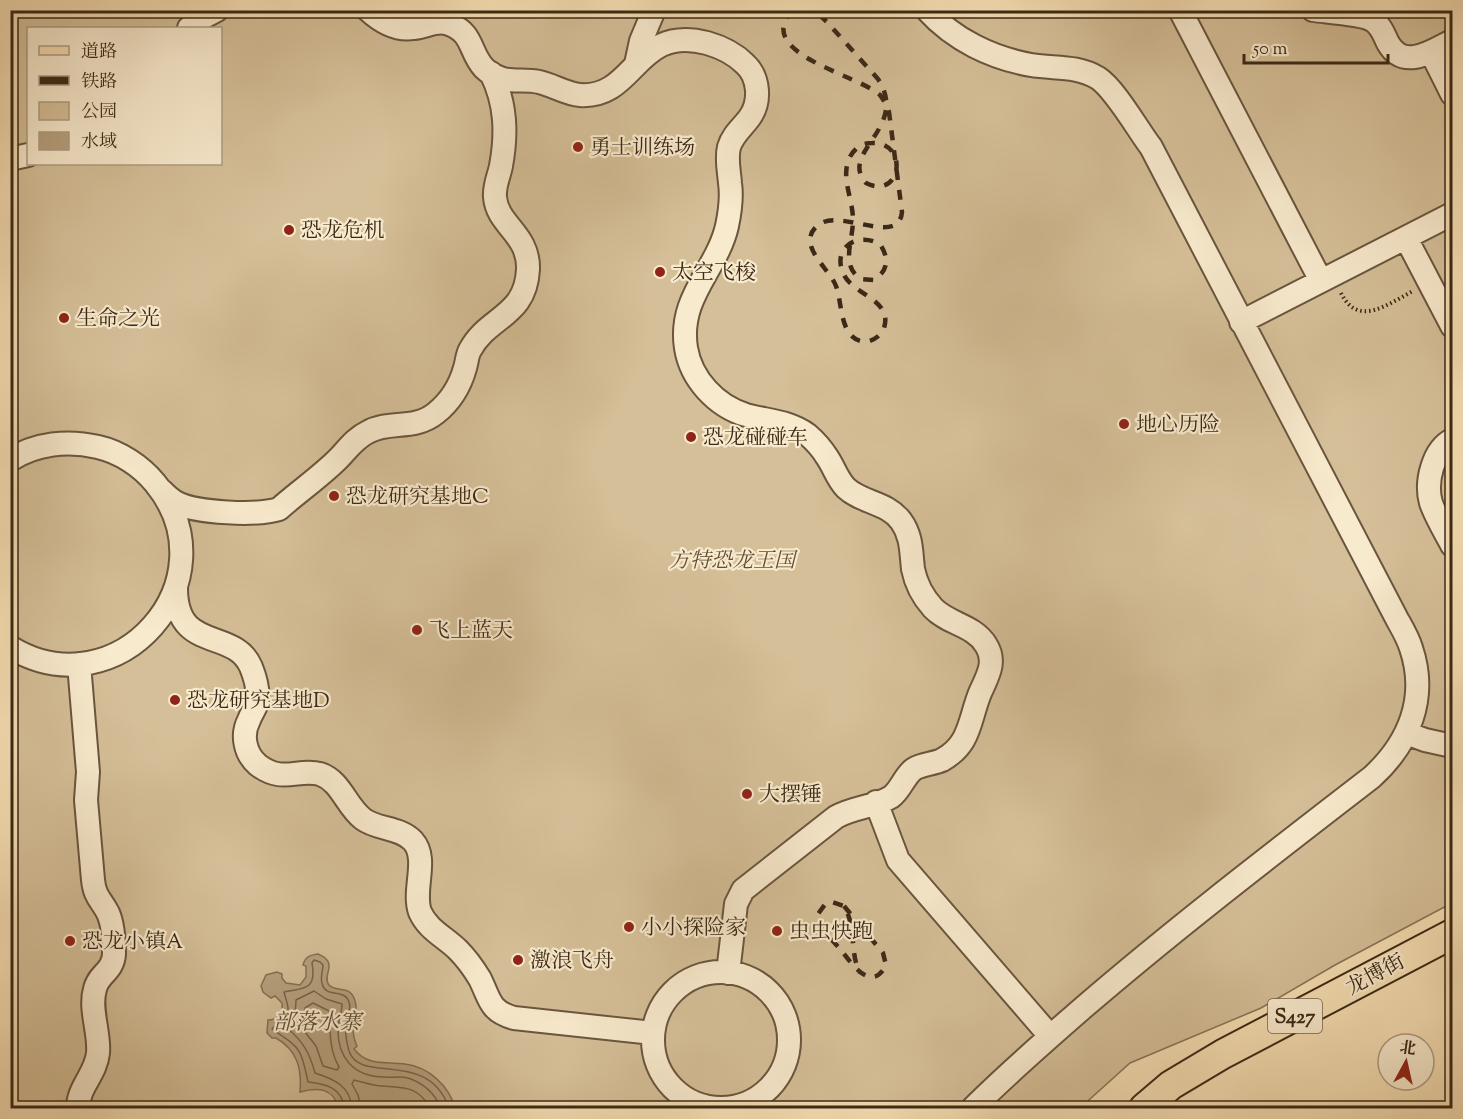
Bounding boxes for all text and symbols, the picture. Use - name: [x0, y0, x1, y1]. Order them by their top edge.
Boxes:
- legend: [27, 27, 222, 165]
- scale bar: [1244, 27, 1388, 65]
- text: 50 m: [1252, 37, 1288, 63]
- text: 道路: [81, 40, 117, 66]
- text: 铁路: [81, 70, 117, 96]
- text: 公园: [81, 100, 117, 126]
- text: 水域: [81, 130, 117, 156]
- place label: 勇士训练场: [590, 134, 695, 164]
- marker: 勇士训练场: [571, 140, 585, 154]
- place label: 恐龙危机: [301, 217, 385, 247]
- marker: 恐龙危机: [282, 223, 296, 237]
- place label: 太空飞梭: [672, 259, 756, 289]
- marker: 太空飞梭: [653, 265, 667, 279]
- place label: 生命之光: [76, 305, 160, 335]
- marker: 生命之光: [57, 311, 71, 325]
- place label: 地心历险: [1136, 411, 1220, 441]
- marker: 地心历险: [1117, 417, 1131, 431]
- place label: 恐龙碰碰车: [703, 424, 808, 454]
- marker: 恐龙碰碰车: [684, 430, 698, 444]
- place label: 恐龙研究基地C: [346, 483, 489, 513]
- marker: 恐龙研究基地C: [327, 489, 341, 503]
- park label: 方特恐龙王国: [669, 547, 798, 577]
- place label: 飞上蓝天: [429, 617, 513, 647]
- marker: 飞上蓝天: [410, 623, 424, 637]
- place label: 恐龙研究基地D: [187, 687, 330, 717]
- marker: 恐龙研究基地D: [168, 693, 182, 707]
- place label: 大摆锤: [759, 781, 822, 811]
- marker: 大摆锤: [740, 787, 754, 801]
- place label: 小小探险家: [641, 914, 746, 944]
- place label: 虫虫快跑: [789, 918, 873, 948]
- marker: 小小探险家: [622, 920, 636, 934]
- marker: 虫虫快跑: [770, 924, 784, 938]
- place label: 恐龙小镇A: [82, 928, 183, 958]
- marker: 恐龙小镇A: [63, 934, 77, 948]
- place label: 激浪飞舟: [530, 947, 614, 977]
- street label: 龙博街: [1341, 948, 1411, 1004]
- marker: 激浪飞舟: [511, 953, 525, 967]
- road number: S427: [1268, 999, 1322, 1033]
- water label: 部落水寨: [273, 1008, 364, 1040]
- north arrow: [1376, 1032, 1436, 1092]
- text: 北: [1398, 1037, 1417, 1062]

